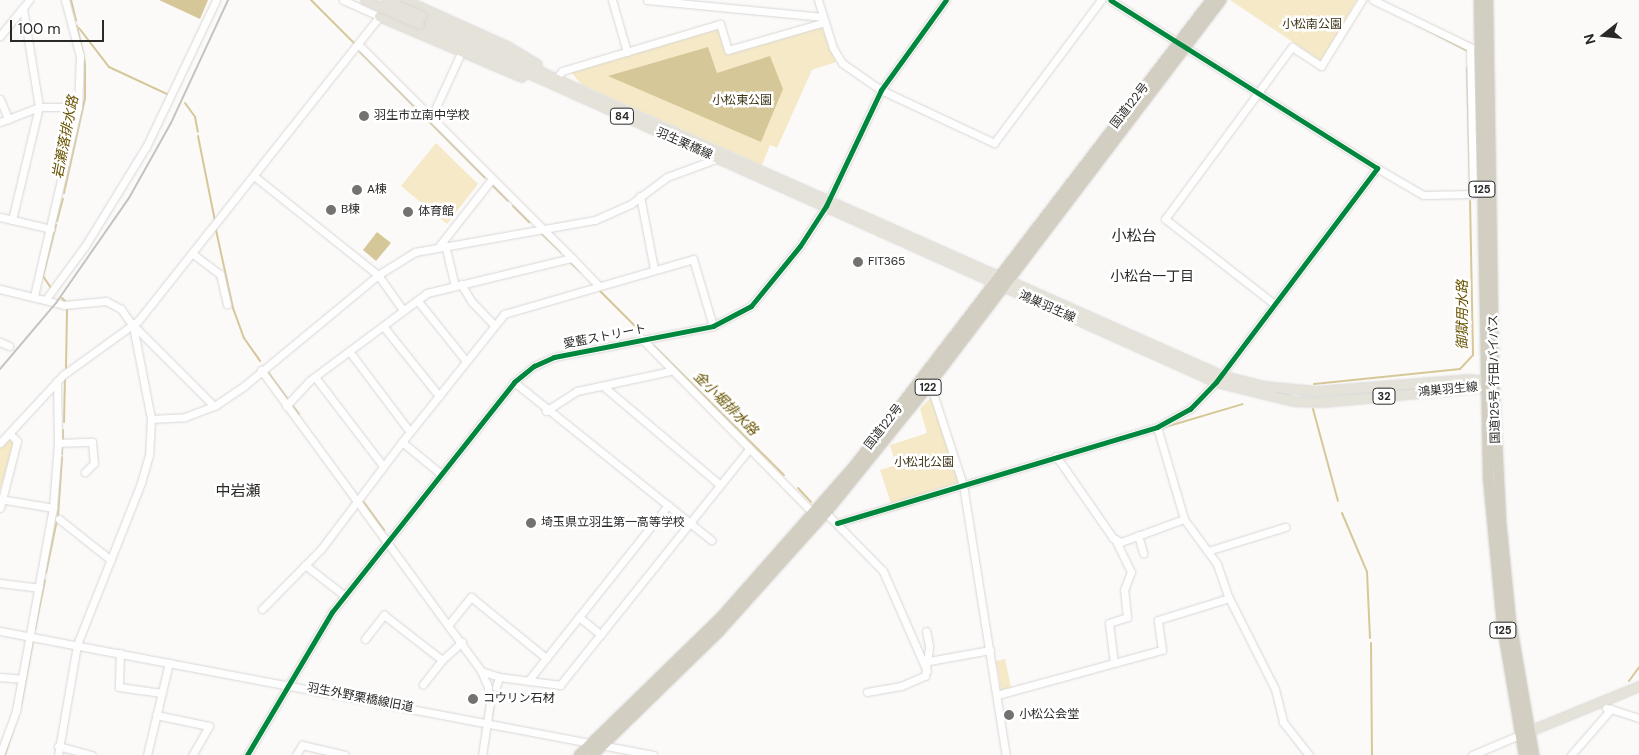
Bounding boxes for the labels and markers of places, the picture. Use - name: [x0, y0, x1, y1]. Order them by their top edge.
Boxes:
- place label: 羽生市立南中学校: [374, 109, 470, 123]
- marker: 羽生市立南中学校: [358, 110, 370, 122]
- place label: A棟: [367, 183, 387, 197]
- marker: A棟: [351, 184, 363, 196]
- place label: B棟: [341, 203, 360, 217]
- marker: B棟: [325, 204, 337, 216]
- place label: 体育館: [418, 205, 454, 219]
- marker: 体育館: [402, 206, 414, 218]
- place label: FIT365: [868, 255, 905, 269]
- marker: FIT365: [852, 256, 864, 268]
- place label: 埼玉県立羽生第一高等学校: [541, 516, 685, 530]
- marker: 埼玉県立羽生第一高等学校: [525, 517, 537, 529]
- place label: コウリン石材: [483, 692, 555, 706]
- marker: コウリン石材: [467, 693, 479, 705]
- place label: 小松公会堂: [1019, 708, 1079, 722]
- marker: 小松公会堂: [1003, 709, 1015, 721]

